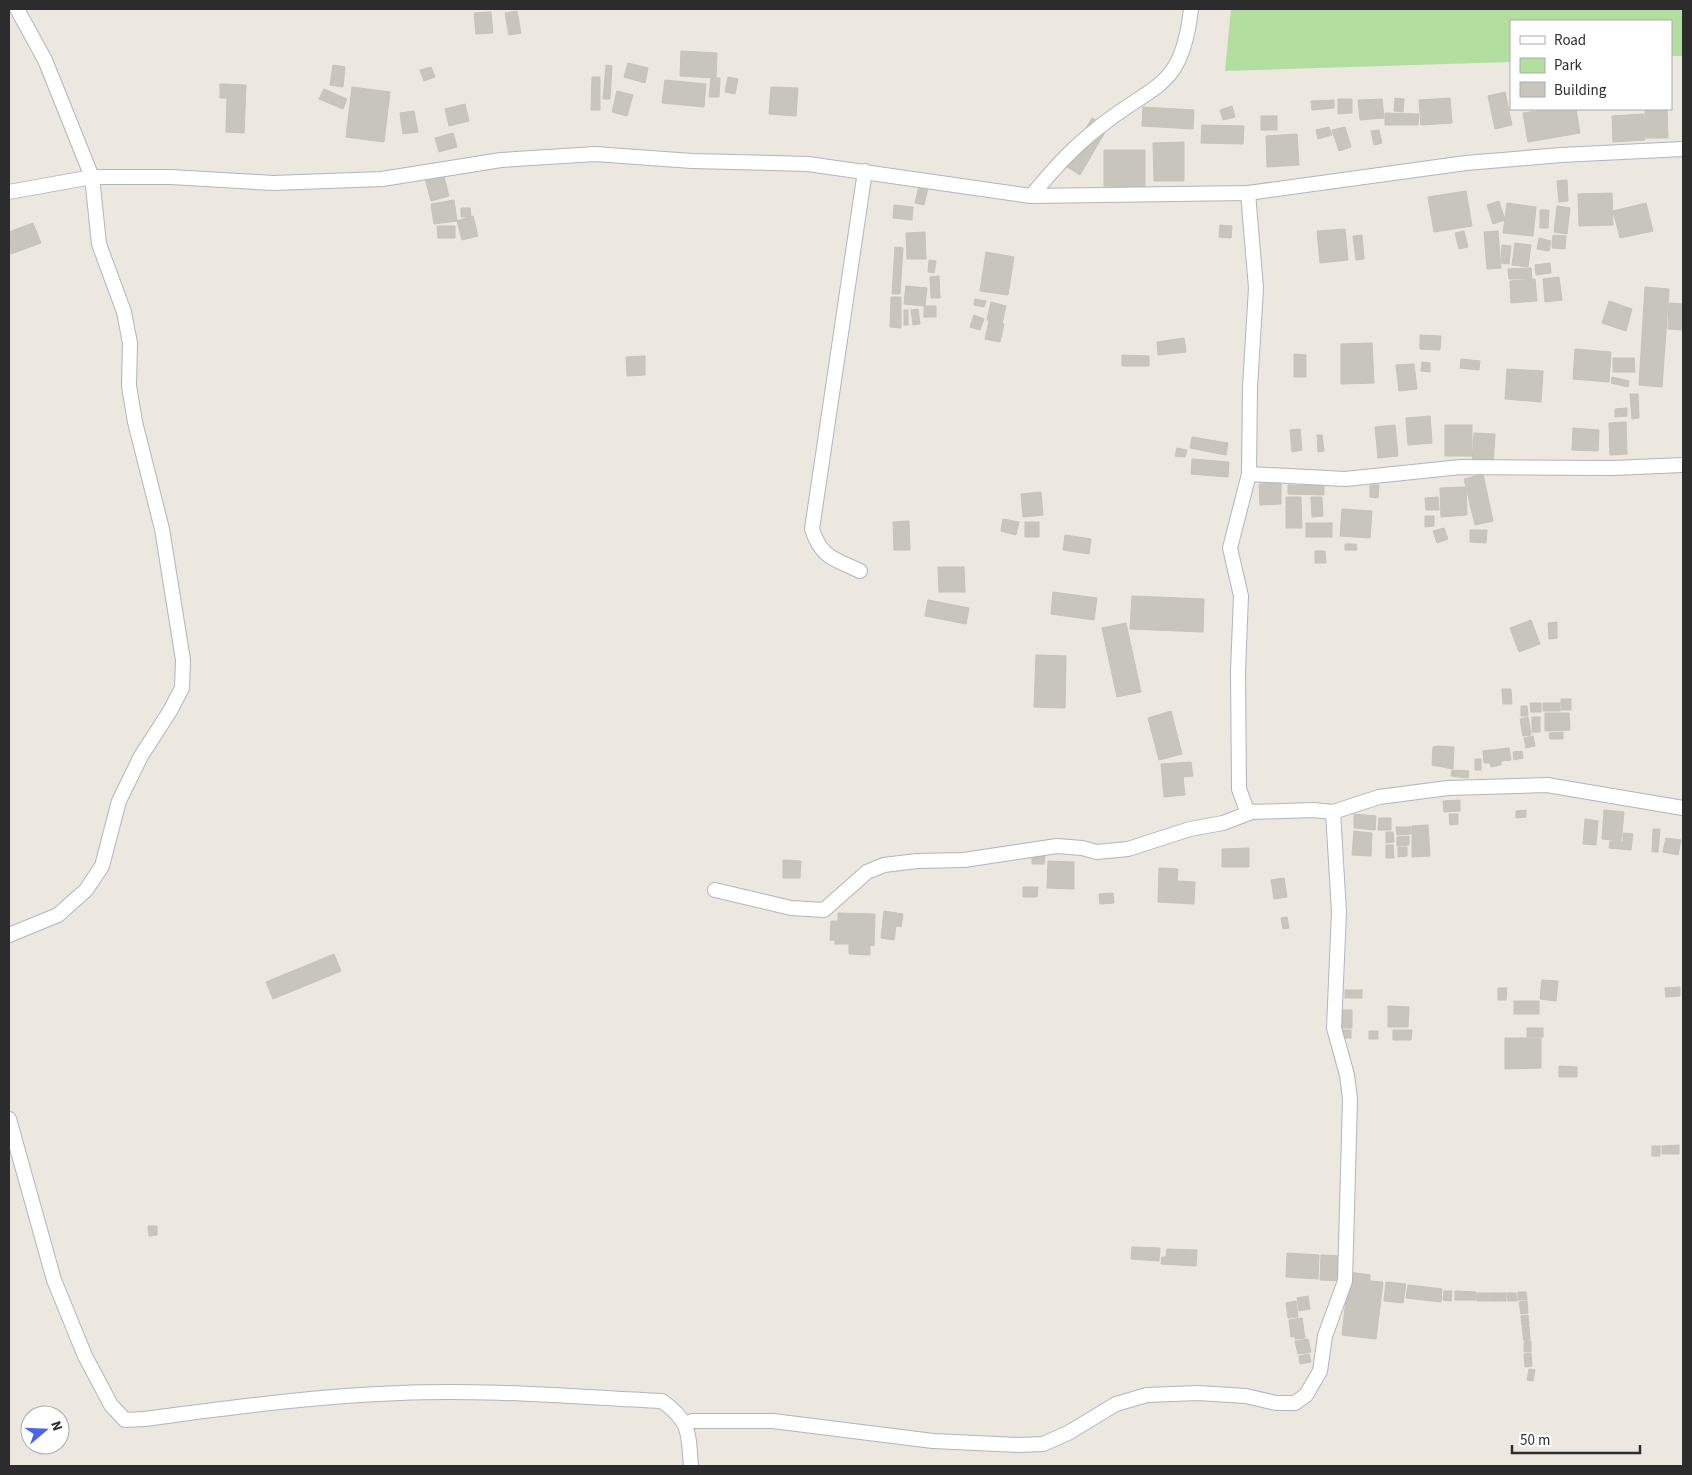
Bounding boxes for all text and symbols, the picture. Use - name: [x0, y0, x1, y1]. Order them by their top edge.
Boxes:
- legend: [1510, 20, 1672, 110]
- text: Road: [1554, 30, 1586, 51]
- text: Park: [1554, 55, 1583, 76]
- text: Building: [1554, 80, 1607, 101]
- north arrow: [20, 1405, 70, 1455]
- text: N: [45, 1418, 67, 1434]
- scale bar: [1512, 1422, 1640, 1454]
- text: 50 m: [1520, 1430, 1550, 1451]

